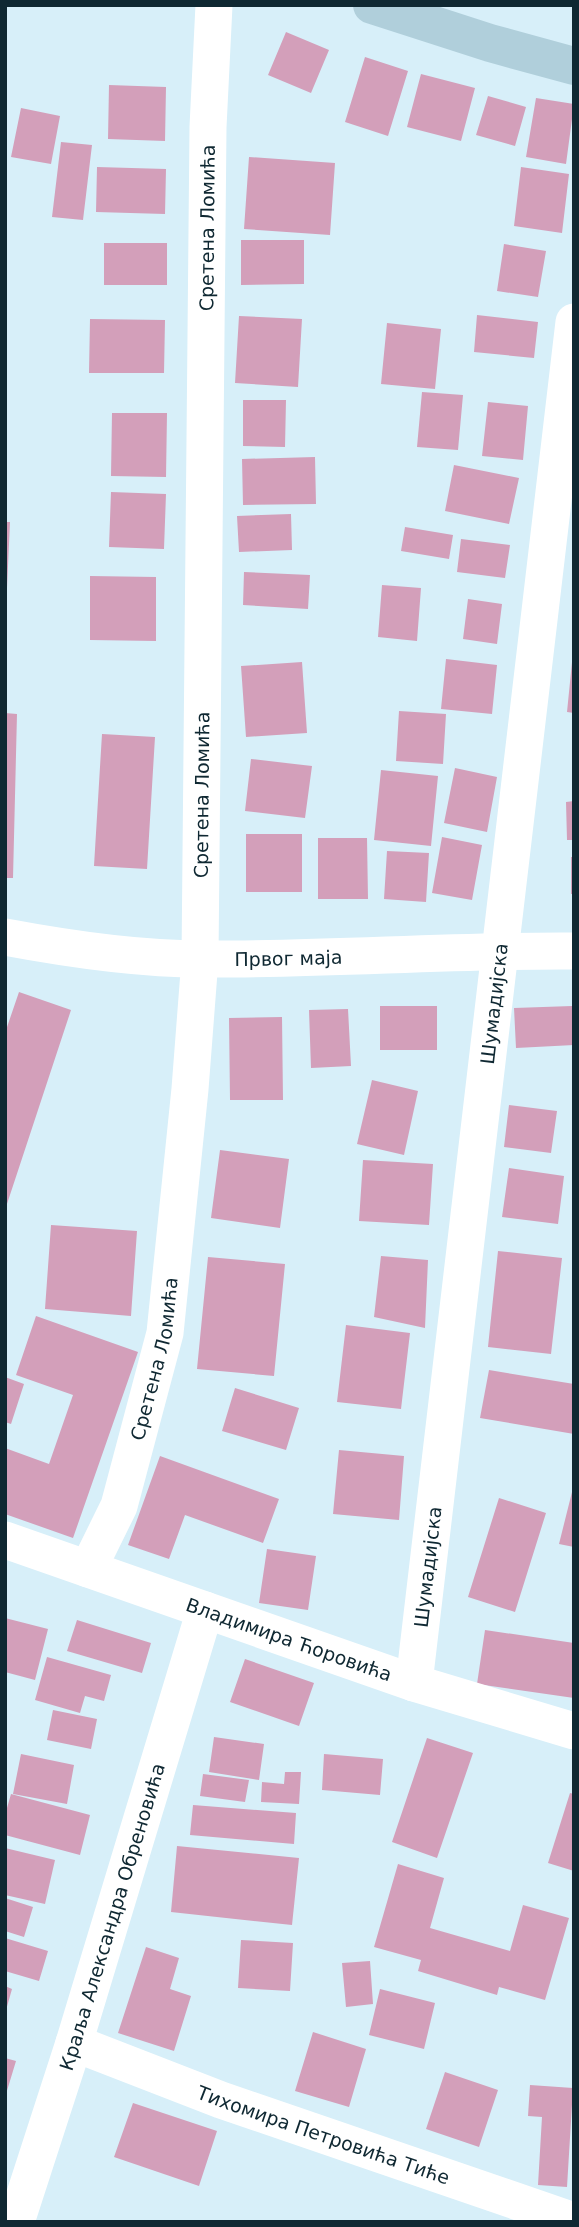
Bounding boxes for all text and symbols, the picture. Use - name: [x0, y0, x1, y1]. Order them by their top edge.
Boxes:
- street label: Сретена Ломића: [195, 144, 219, 311]
- street label: Сретена Ломића: [190, 711, 213, 878]
- street label: Шумадијска: [476, 942, 512, 1066]
- street label: Првог маја: [234, 946, 343, 970]
- street label: Сретена Ломића: [126, 1276, 182, 1443]
- street label: Шумадијска: [410, 1505, 446, 1629]
- street label: Владимира Ћоровића: [183, 1593, 395, 1685]
- street label: Краља Александра Обреновића: [55, 1760, 169, 2073]
- street label: Тихомира Петровића Тиће: [193, 2081, 453, 2189]

